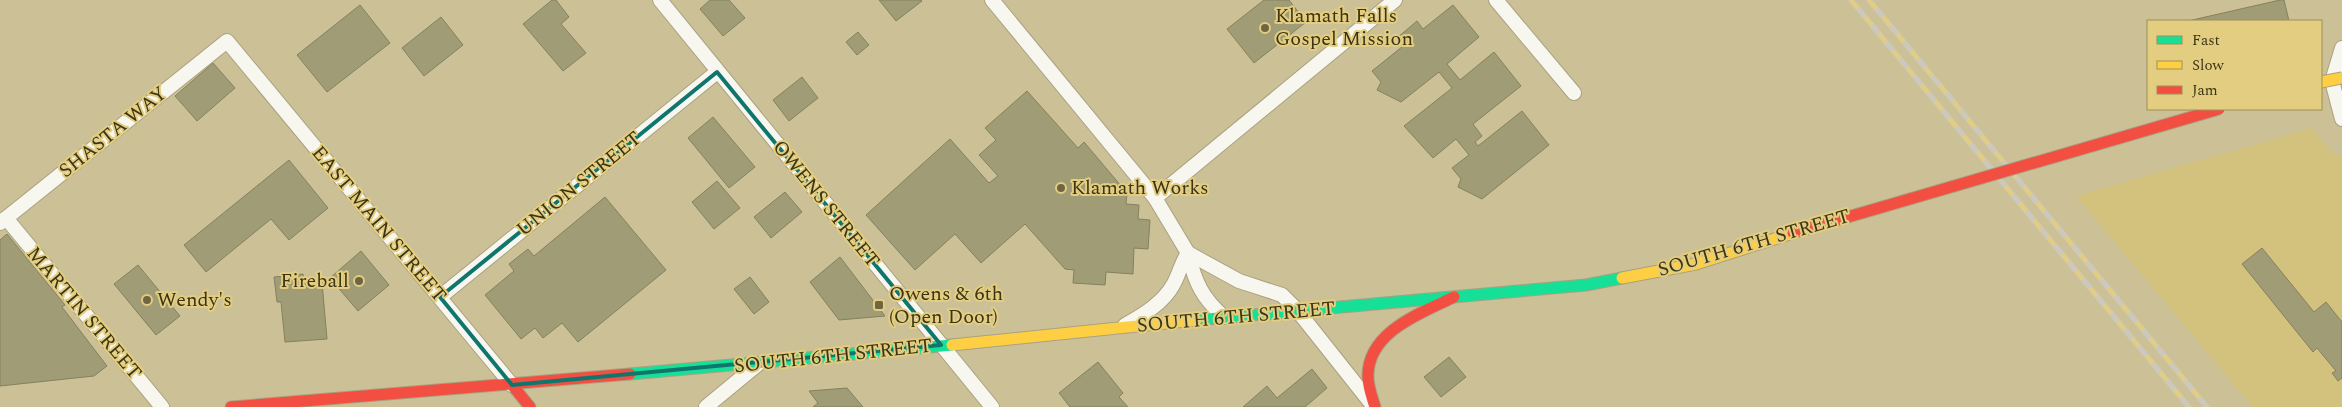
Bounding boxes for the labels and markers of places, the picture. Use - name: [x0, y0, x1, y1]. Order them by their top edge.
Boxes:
- place label: Klamath Falls Gospel Mission: [1275, 1, 1413, 54]
- marker: Klamath Falls Gospel Mission: [1259, 22, 1271, 34]
- place label: Klamath Works: [1071, 173, 1209, 203]
- marker: Klamath Works: [1055, 182, 1067, 194]
- place label: Fireball: [280, 266, 349, 296]
- marker: Fireball: [353, 275, 365, 287]
- place label: Owens & 6th (Open Door): [889, 279, 1003, 332]
- place label: Wendy's: [157, 285, 232, 315]
- marker: Wendy's: [141, 294, 153, 306]
- marker: Owens & 6th (Open Door): [873, 299, 885, 311]

